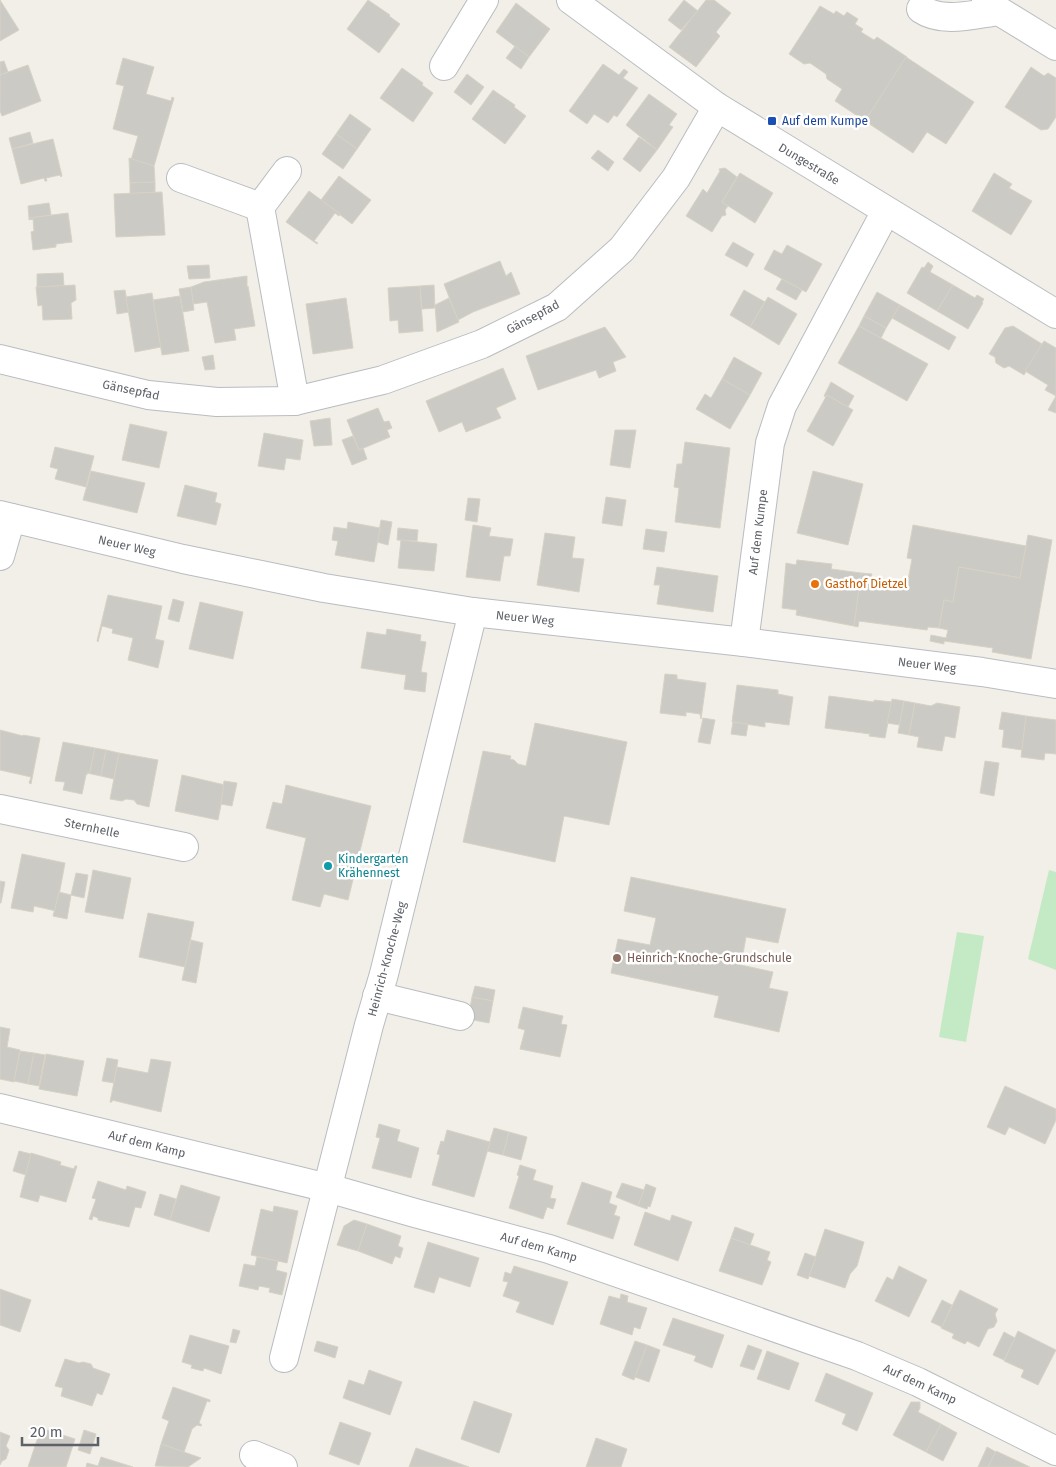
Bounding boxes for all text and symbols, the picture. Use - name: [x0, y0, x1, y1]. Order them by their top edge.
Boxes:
- place label: Auf dem Kumpe: [782, 114, 868, 128]
- marker: Auf dem Kumpe: [766, 115, 778, 127]
- street label: Dungestraße: [776, 140, 842, 188]
- street label: Gänsepfad: [504, 297, 562, 337]
- street label: Gänsepfad: [101, 377, 161, 403]
- street label: Auf dem Kumpe: [746, 488, 770, 576]
- street label: Neuer Weg: [97, 533, 158, 560]
- place label: Gasthof Dietzel: [825, 577, 908, 591]
- marker: Gasthof Dietzel: [809, 578, 821, 590]
- street label: Neuer Weg: [495, 608, 556, 628]
- street label: Neuer Weg: [897, 654, 958, 676]
- street label: Sternhelle: [63, 815, 121, 841]
- place label: Kindergarten Krähennest: [338, 852, 409, 880]
- marker: Kindergarten Krähennest: [322, 860, 334, 872]
- street label: Heinrich-Knoche-Weg: [365, 899, 409, 1018]
- place label: Heinrich-Knoche-Grundschule: [627, 951, 792, 965]
- marker: Heinrich-Knoche-Grundschule: [611, 952, 623, 964]
- street label: Auf dem Kamp: [107, 1128, 187, 1160]
- street label: Auf dem Kamp: [499, 1229, 579, 1265]
- street label: Auf dem Kamp: [881, 1361, 959, 1407]
- scale bar: [22, 1414, 99, 1446]
- text: 20 m: [30, 1423, 63, 1441]

